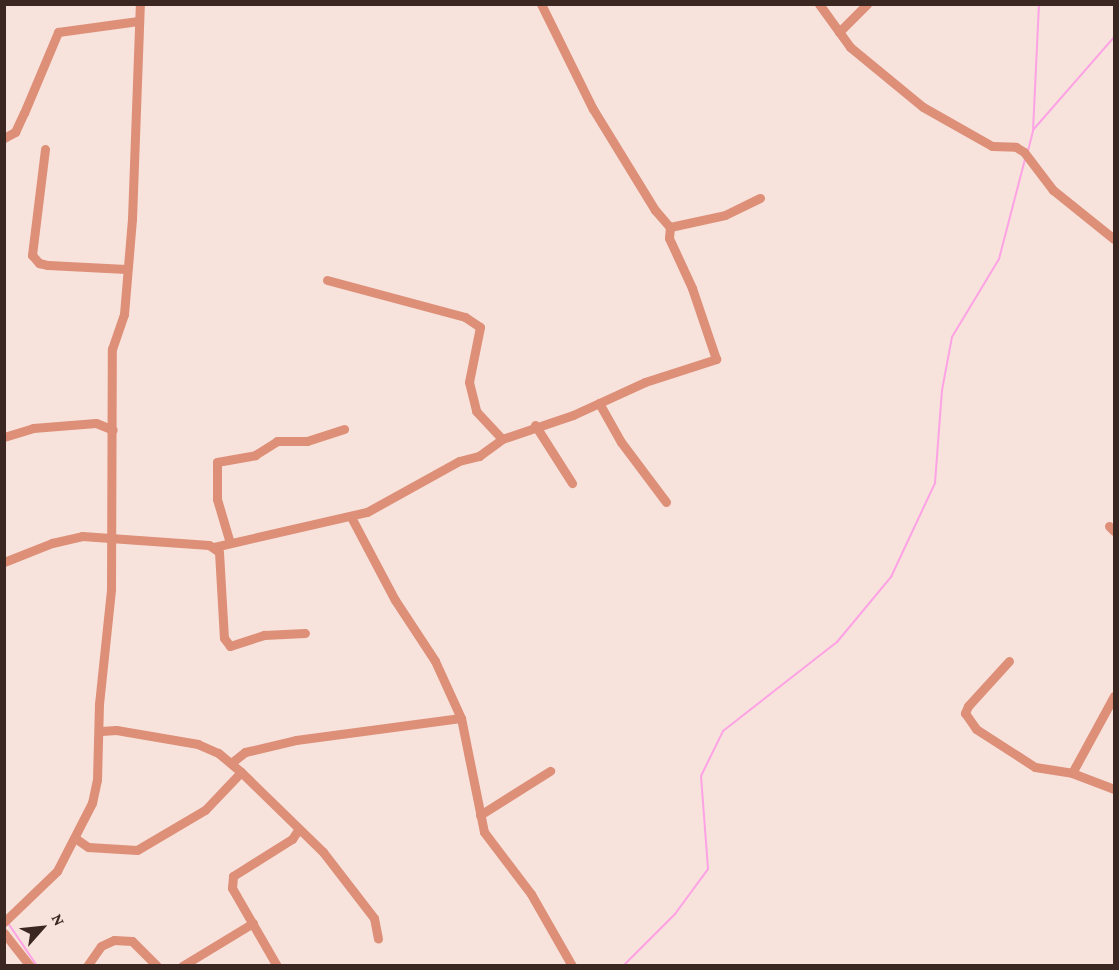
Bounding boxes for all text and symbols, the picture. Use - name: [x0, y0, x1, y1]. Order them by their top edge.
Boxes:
- north arrow: [12, 898, 72, 958]
- text: N: [48, 911, 69, 928]

